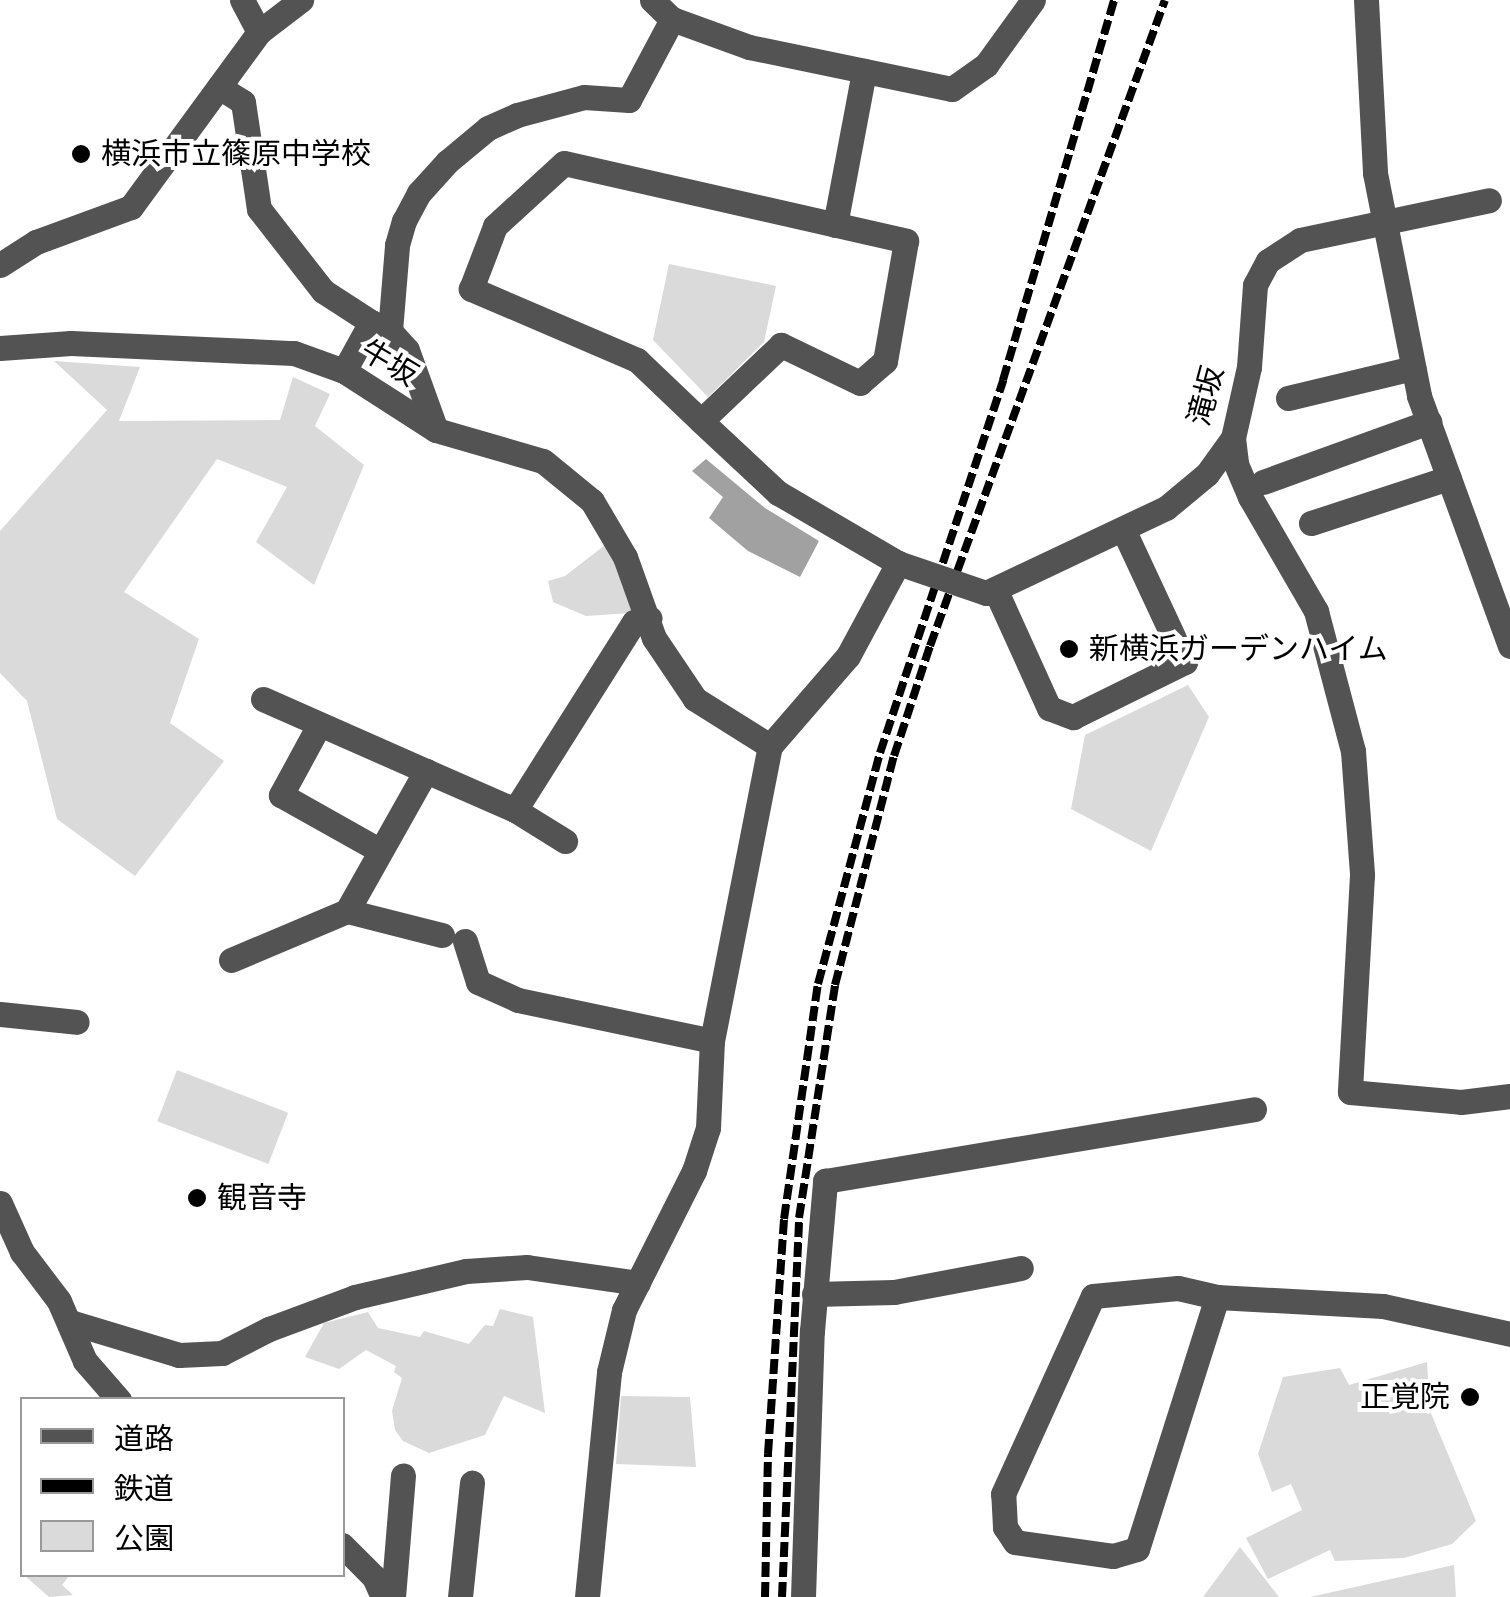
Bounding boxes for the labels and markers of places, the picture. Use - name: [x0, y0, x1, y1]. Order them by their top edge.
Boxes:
- place label: 横浜市立篠原中学校: [101, 136, 371, 172]
- marker: 横浜市立篠原中学校: [70, 143, 92, 165]
- place label: 新横浜ガーデンハイム: [1089, 631, 1389, 667]
- marker: 新横浜ガーデンハイム: [1058, 638, 1080, 660]
- place label: 観音寺: [217, 1180, 307, 1216]
- marker: 観音寺: [186, 1187, 208, 1209]
- place label: 正覚院: [1360, 1379, 1450, 1415]
- marker: 正覚院: [1459, 1386, 1481, 1408]

